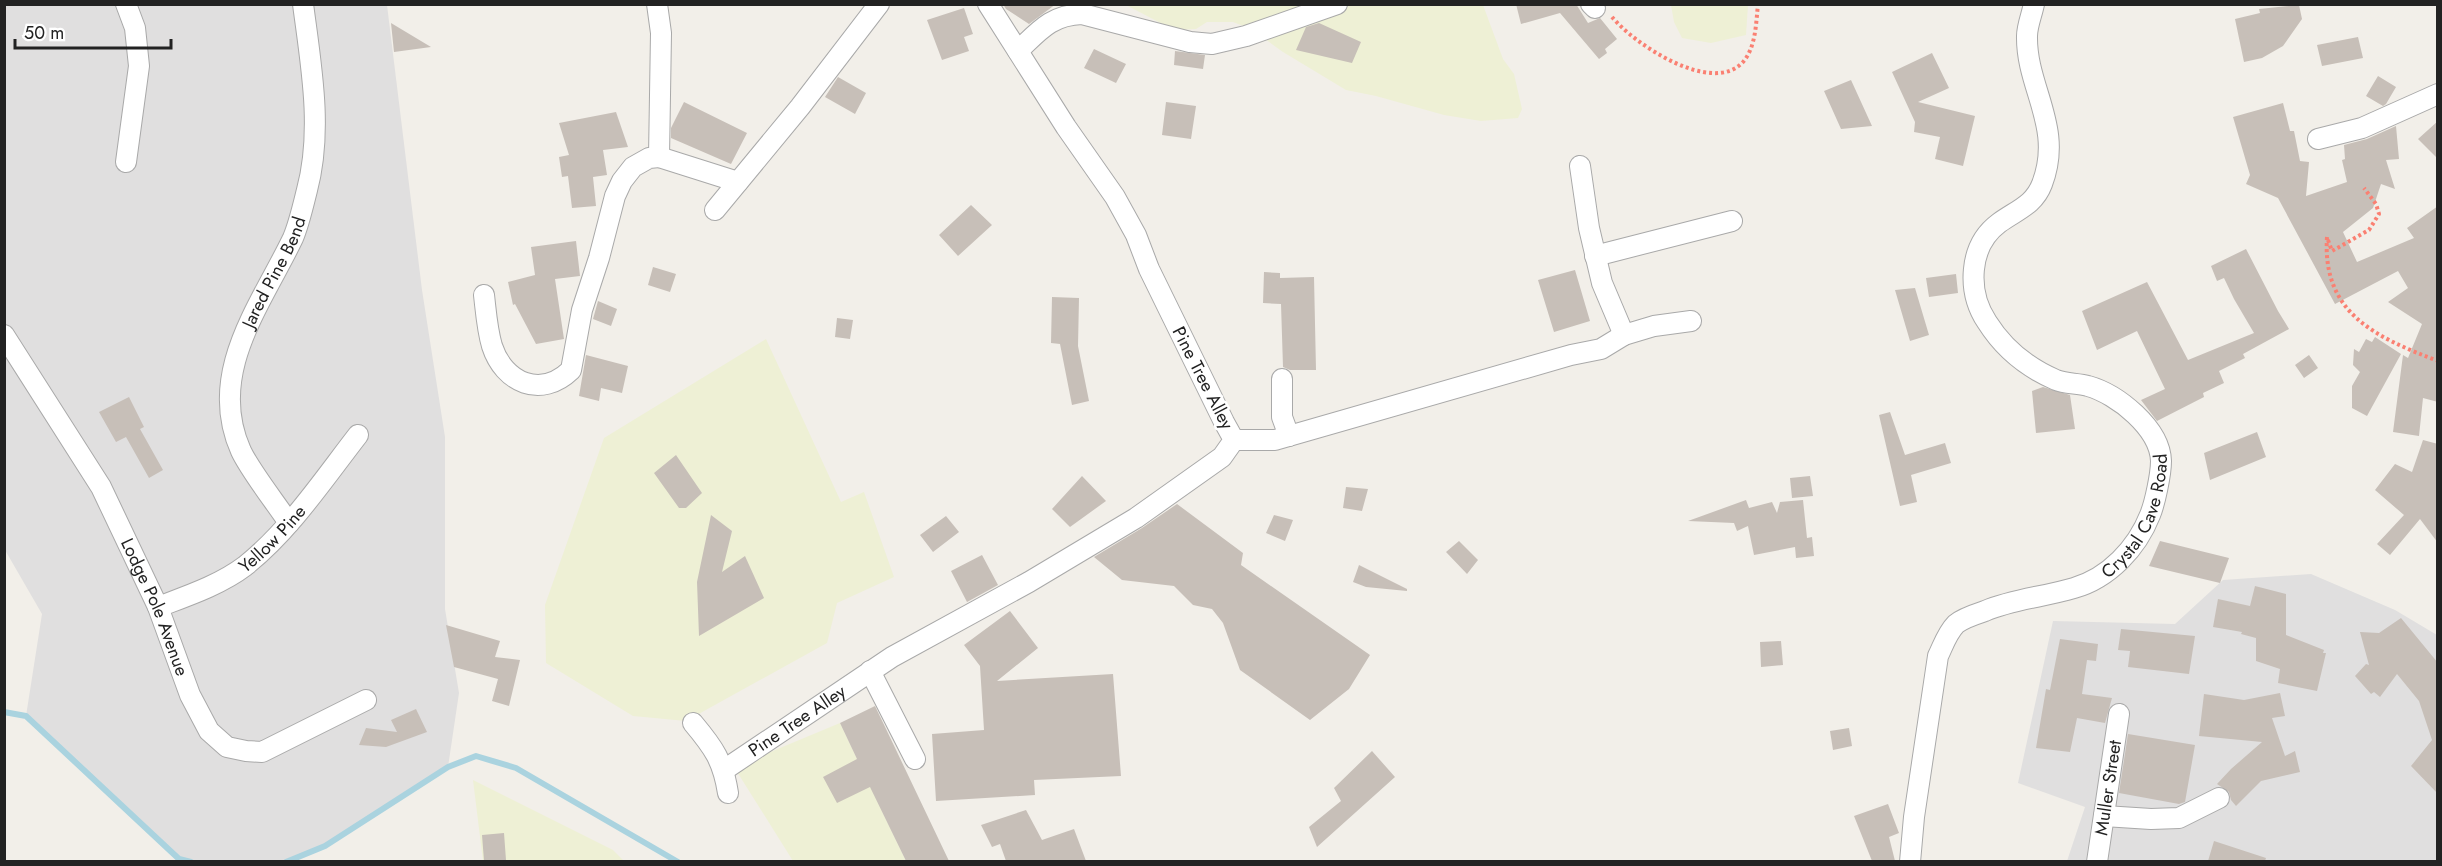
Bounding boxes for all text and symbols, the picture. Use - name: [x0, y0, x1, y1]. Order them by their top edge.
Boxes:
- scale bar: [15, 12, 171, 50]
- text: 50 m: [24, 20, 64, 46]
- street label: Jared Pine Bend: [235, 214, 313, 334]
- street label: Pine Tree Alley: [1166, 322, 1240, 434]
- street label: Crystal Cave Road: [2096, 453, 2174, 584]
- street label: Yellow Pine: [233, 499, 312, 579]
- street label: Lodge Pole Avenue: [114, 534, 195, 680]
- street label: Pine Tree Alley: [743, 679, 851, 763]
- street label: Muller Street: [2088, 738, 2128, 837]

